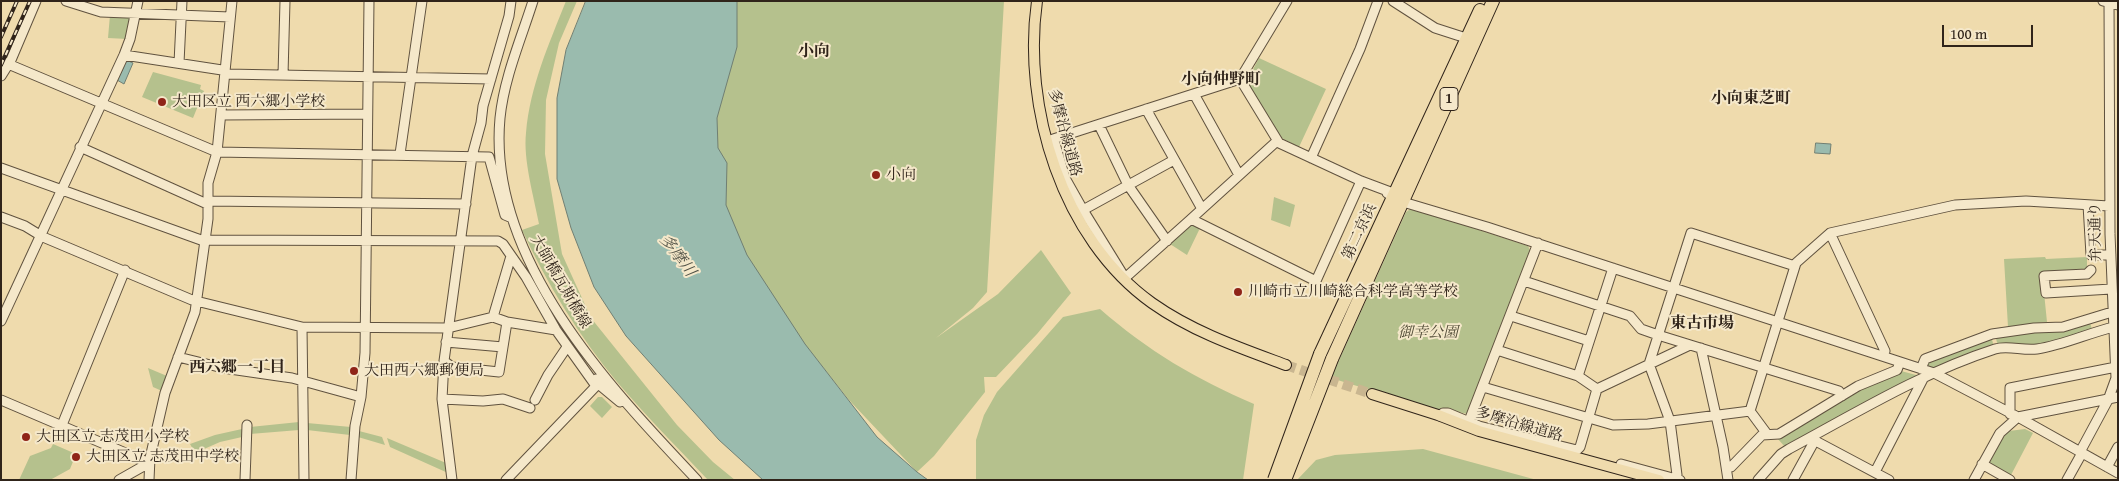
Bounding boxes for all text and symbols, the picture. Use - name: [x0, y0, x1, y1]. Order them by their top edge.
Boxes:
- scale bar: [1944, 15, 2035, 47]
- text: 100 m: [1950, 23, 1987, 44]
- district label: 小向: [798, 42, 830, 62]
- district label: 小向仲野町: [1181, 70, 1261, 90]
- street label: 多摩沿線道路: [1044, 87, 1084, 179]
- road number: 1: [1440, 88, 1458, 110]
- district label: 小向東芝町: [1711, 89, 1791, 109]
- place label: 大田区立 西六郷小学校: [172, 93, 325, 111]
- marker: 大田区立 西六郷小学校: [156, 96, 168, 108]
- place label: 小向: [886, 166, 916, 184]
- marker: 小向: [870, 169, 882, 181]
- street label: 第二京浜: [1339, 201, 1381, 263]
- street label: 弁天通り: [2086, 202, 2106, 262]
- water label: 多摩川: [655, 231, 699, 281]
- street label: 大師橋瓦斯橋線: [526, 232, 594, 332]
- place label: 川崎市立川崎総合科学高等学校: [1248, 283, 1458, 301]
- marker: 川崎市立川崎総合科学高等学校: [1232, 286, 1244, 298]
- district label: 東古市場: [1670, 314, 1734, 334]
- park label: 御幸公園: [1398, 324, 1458, 342]
- district label: 西六郷一丁目: [189, 358, 285, 378]
- place label: 大田西六郷郵便局: [364, 362, 484, 380]
- marker: 大田西六郷郵便局: [348, 365, 360, 377]
- street label: 多摩沿線道路: [1473, 404, 1565, 446]
- place label: 大田区立 志茂田小学校: [36, 428, 189, 446]
- marker: 大田区立 志茂田小学校: [20, 431, 32, 443]
- place label: 大田区立 志茂田中学校: [86, 448, 239, 466]
- marker: 大田区立 志茂田中学校: [70, 451, 82, 463]

